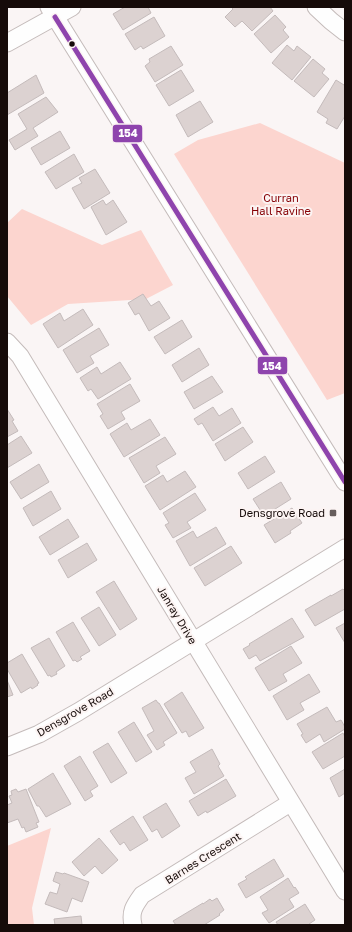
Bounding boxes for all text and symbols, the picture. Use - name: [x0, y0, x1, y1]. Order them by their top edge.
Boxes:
- unlabelled marker: [67, 39, 77, 49]
- line badge: 154: [112, 124, 143, 143]
- text: 154: [118, 126, 138, 139]
- park label: Curran Hall Ravine: [251, 191, 311, 217]
- line badge: 154: [257, 356, 288, 375]
- text: 154: [262, 359, 282, 372]
- place label: Densgrove Road: [239, 506, 325, 519]
- marker: Densgrove Road: [328, 508, 338, 518]
- street label: Janray Drive: [155, 583, 200, 646]
- street label: Densgrove Road: [34, 684, 115, 739]
- street label: Barnes Crescent: [162, 829, 243, 886]

